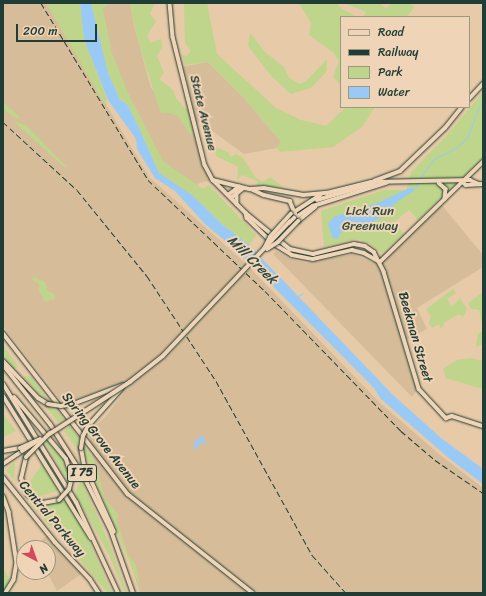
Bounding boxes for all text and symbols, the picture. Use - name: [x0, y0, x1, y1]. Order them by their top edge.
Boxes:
- scale bar: [18, 16, 99, 42]
- legend: [340, 16, 470, 108]
- text: 200 m: [23, 20, 57, 42]
- text: Road: [378, 21, 404, 43]
- text: Railway: [378, 41, 419, 63]
- text: Park: [378, 61, 403, 83]
- street label: State Avenue: [186, 73, 220, 153]
- text: Water: [378, 81, 410, 103]
- park label: Lick Run Greenway: [342, 204, 398, 235]
- water label: Mill Creek: [223, 232, 281, 288]
- street label: Beekman Street: [395, 290, 435, 384]
- street label: Spring Grove Avenue: [58, 389, 144, 493]
- road number: I 75: [66, 463, 98, 483]
- street label: Central Parkway: [15, 477, 89, 561]
- north arrow: [16, 540, 56, 580]
- text: N: [34, 559, 53, 578]

